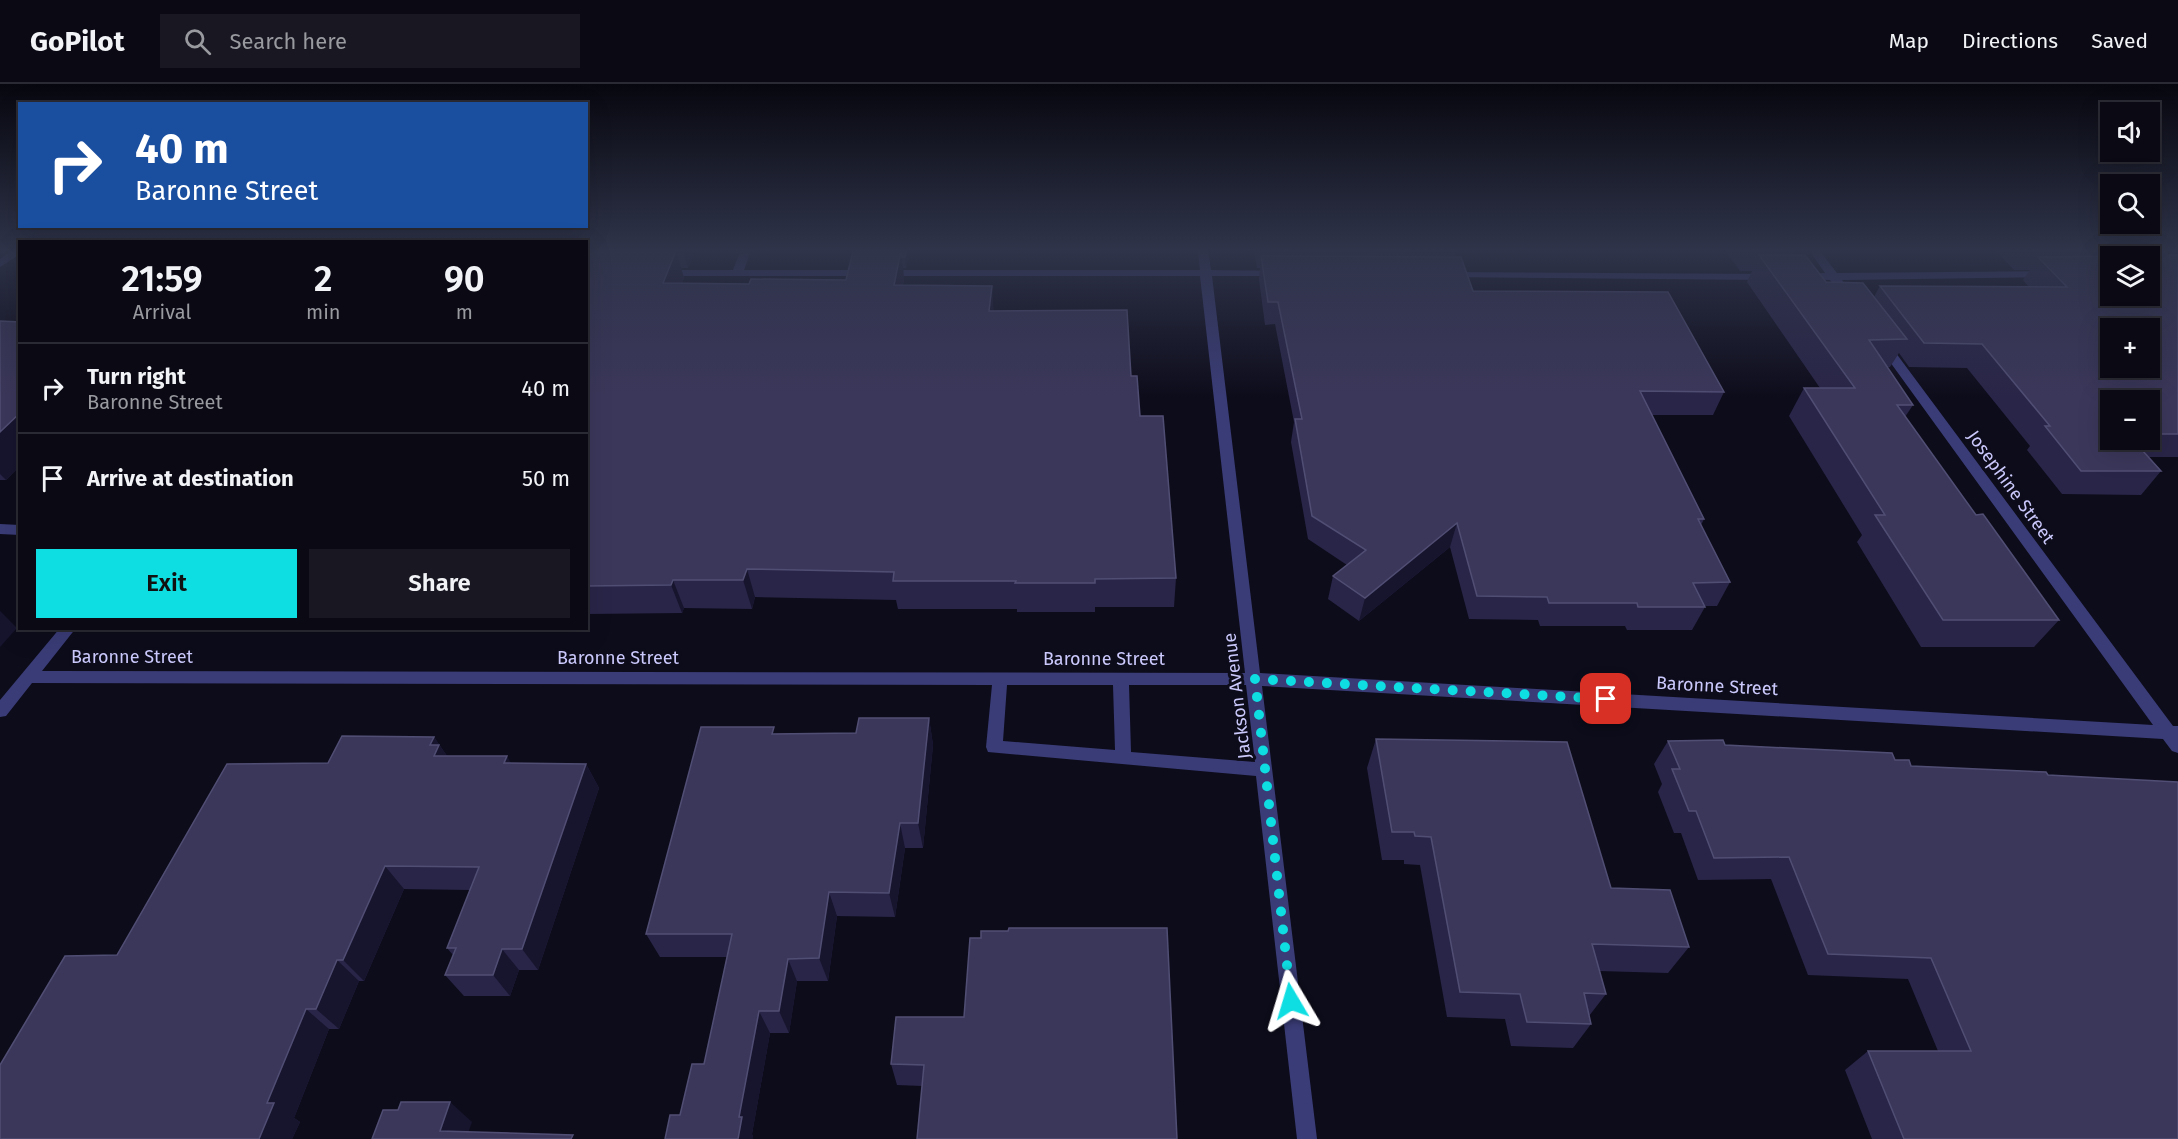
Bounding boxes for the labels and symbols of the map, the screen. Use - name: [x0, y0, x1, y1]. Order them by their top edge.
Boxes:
- street label: Josephine Street: [1963, 426, 2060, 548]
- street label: Jackson Avenue: [1218, 632, 1256, 760]
- street label: Baronne Street: [71, 646, 194, 668]
- street label: Baronne Street: [557, 647, 680, 669]
- street label: Baronne Street: [1043, 648, 1166, 670]
- street label: Baronne Street: [1655, 672, 1779, 700]
- pin: [1580, 673, 1631, 724]
- position arrow: [1259, 969, 1323, 1033]

